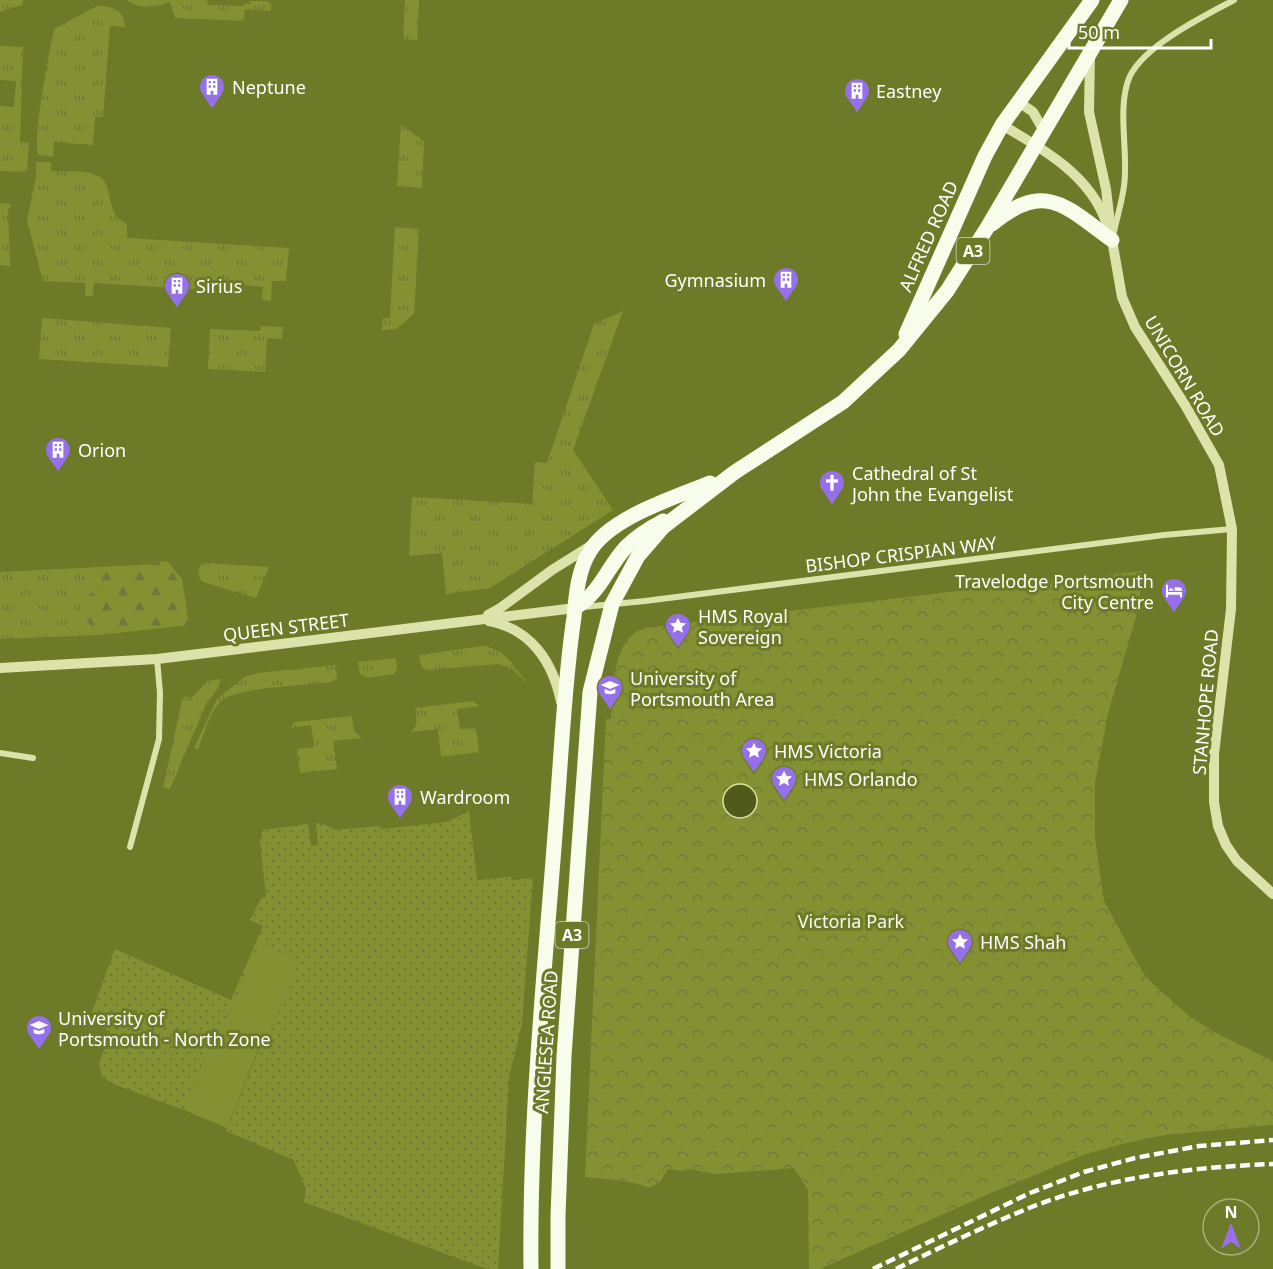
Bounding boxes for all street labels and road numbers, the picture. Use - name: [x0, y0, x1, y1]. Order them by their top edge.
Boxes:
- street label: ALFRED ROAD: [893, 177, 963, 295]
- road number: A3: [956, 238, 990, 264]
- street label: UNICORN ROAD: [1139, 311, 1231, 441]
- street label: BISHOP CRISPIAN WAY: [804, 530, 999, 578]
- street label: QUEEN STREET: [222, 607, 350, 647]
- street label: STANHOPE ROAD: [1187, 628, 1223, 776]
- road number: A3: [556, 922, 588, 948]
- street label: ANGLESEA ROAD: [529, 970, 563, 1114]

